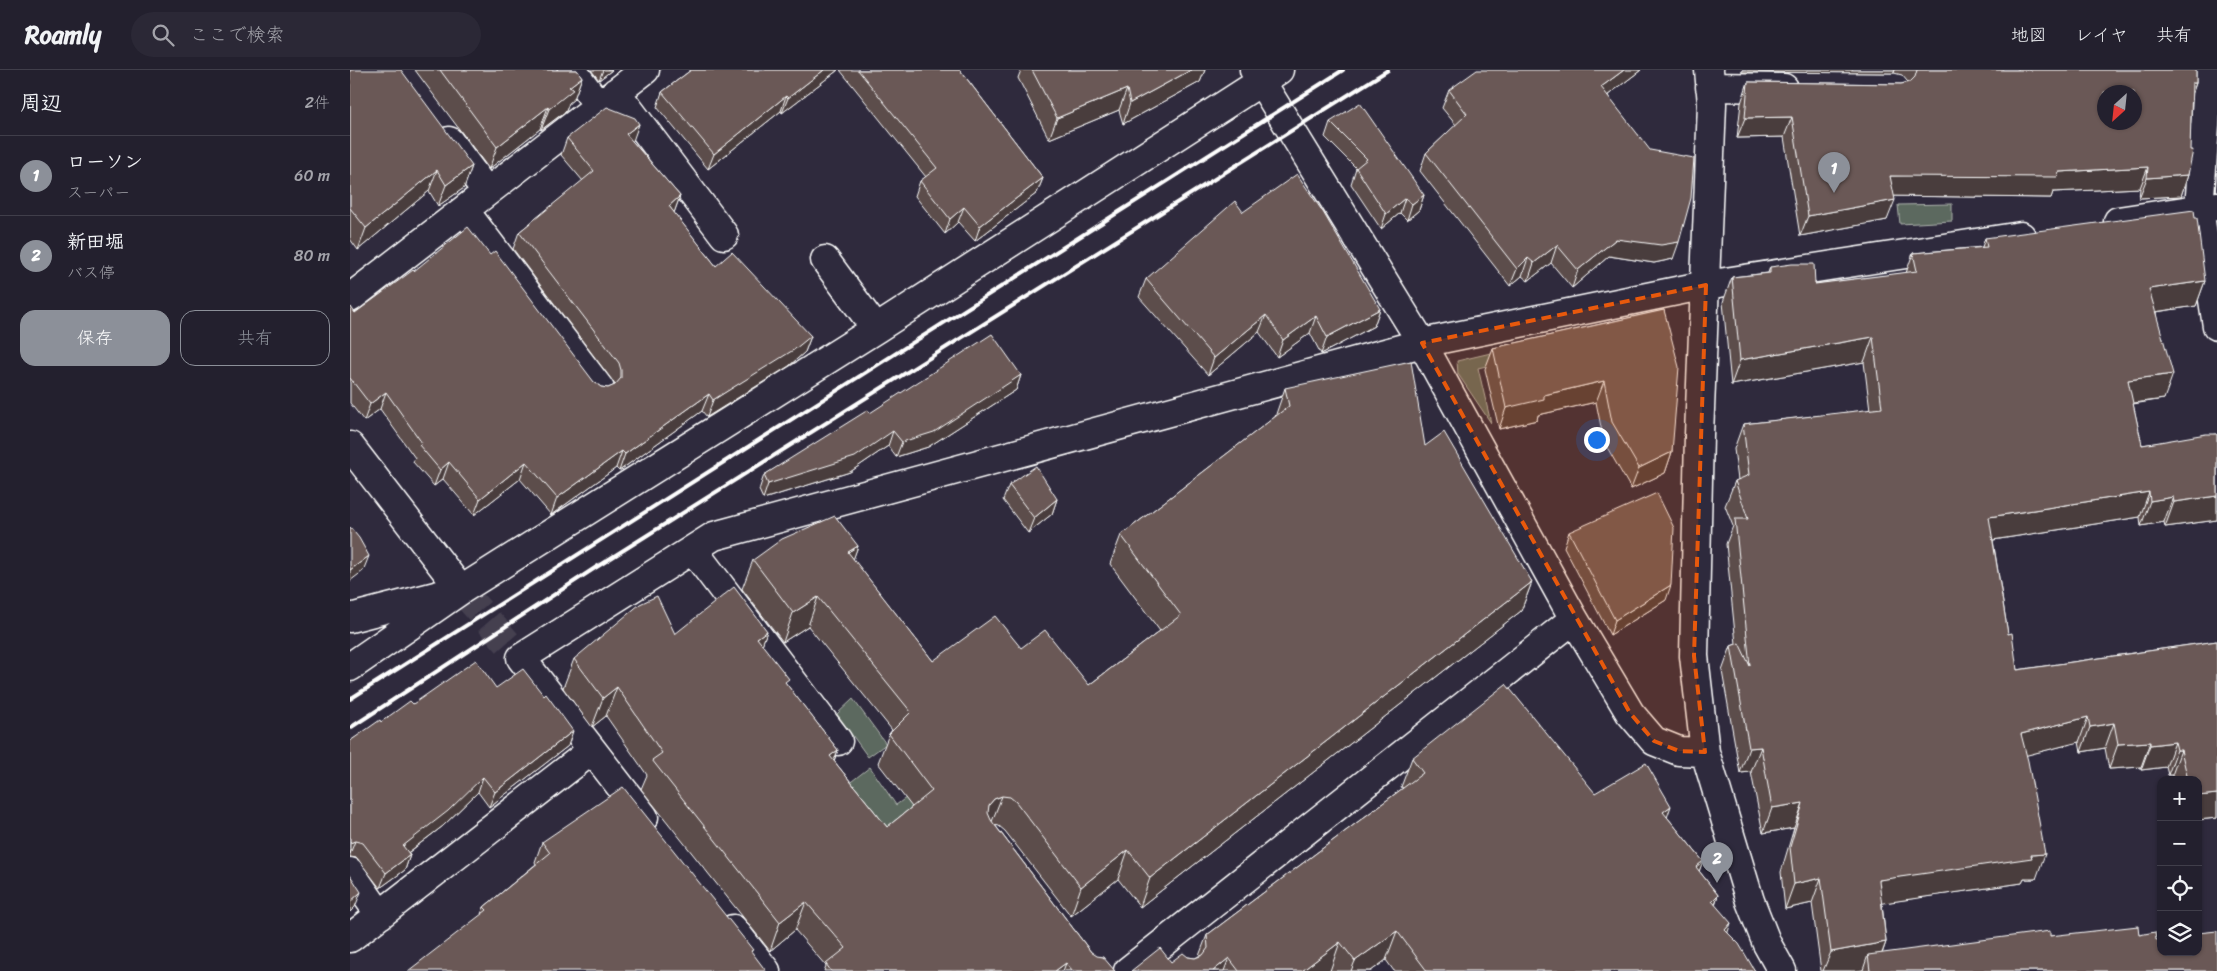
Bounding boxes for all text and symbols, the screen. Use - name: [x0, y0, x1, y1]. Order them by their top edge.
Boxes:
- search box: [131, 12, 481, 57]
- text: Roamly: [25, 14, 101, 56]
- text: ここで検索: [189, 18, 284, 51]
- text: 地図: [2011, 19, 2047, 51]
- text: レイヤ: [2075, 19, 2128, 51]
- text: 共有: [2156, 19, 2192, 51]
- icon: search: [149, 21, 177, 49]
- text: 周辺: [20, 84, 62, 122]
- north arrow: [2097, 85, 2142, 130]
- text: 2件: [305, 88, 330, 117]
- text: ローソン: [67, 145, 143, 178]
- pin: 1: [1818, 152, 1850, 193]
- text: 1: [33, 161, 39, 190]
- text: 60 m: [294, 161, 330, 190]
- text: スーパー: [67, 178, 130, 207]
- text: 新田堀: [67, 225, 124, 258]
- text: 2: [31, 241, 41, 270]
- text: 80 m: [294, 241, 330, 270]
- text: バス停: [67, 258, 115, 287]
- button: 保存: [20, 310, 170, 366]
- button: 共有: [180, 310, 330, 366]
- your location: [1584, 427, 1610, 453]
- map controls: [2157, 776, 2202, 956]
- button: +: [2157, 776, 2202, 821]
- button: −: [2157, 821, 2202, 866]
- pin: 2: [1701, 842, 1733, 883]
- button: locate: [2157, 866, 2202, 911]
- button: layers: [2157, 911, 2202, 956]

